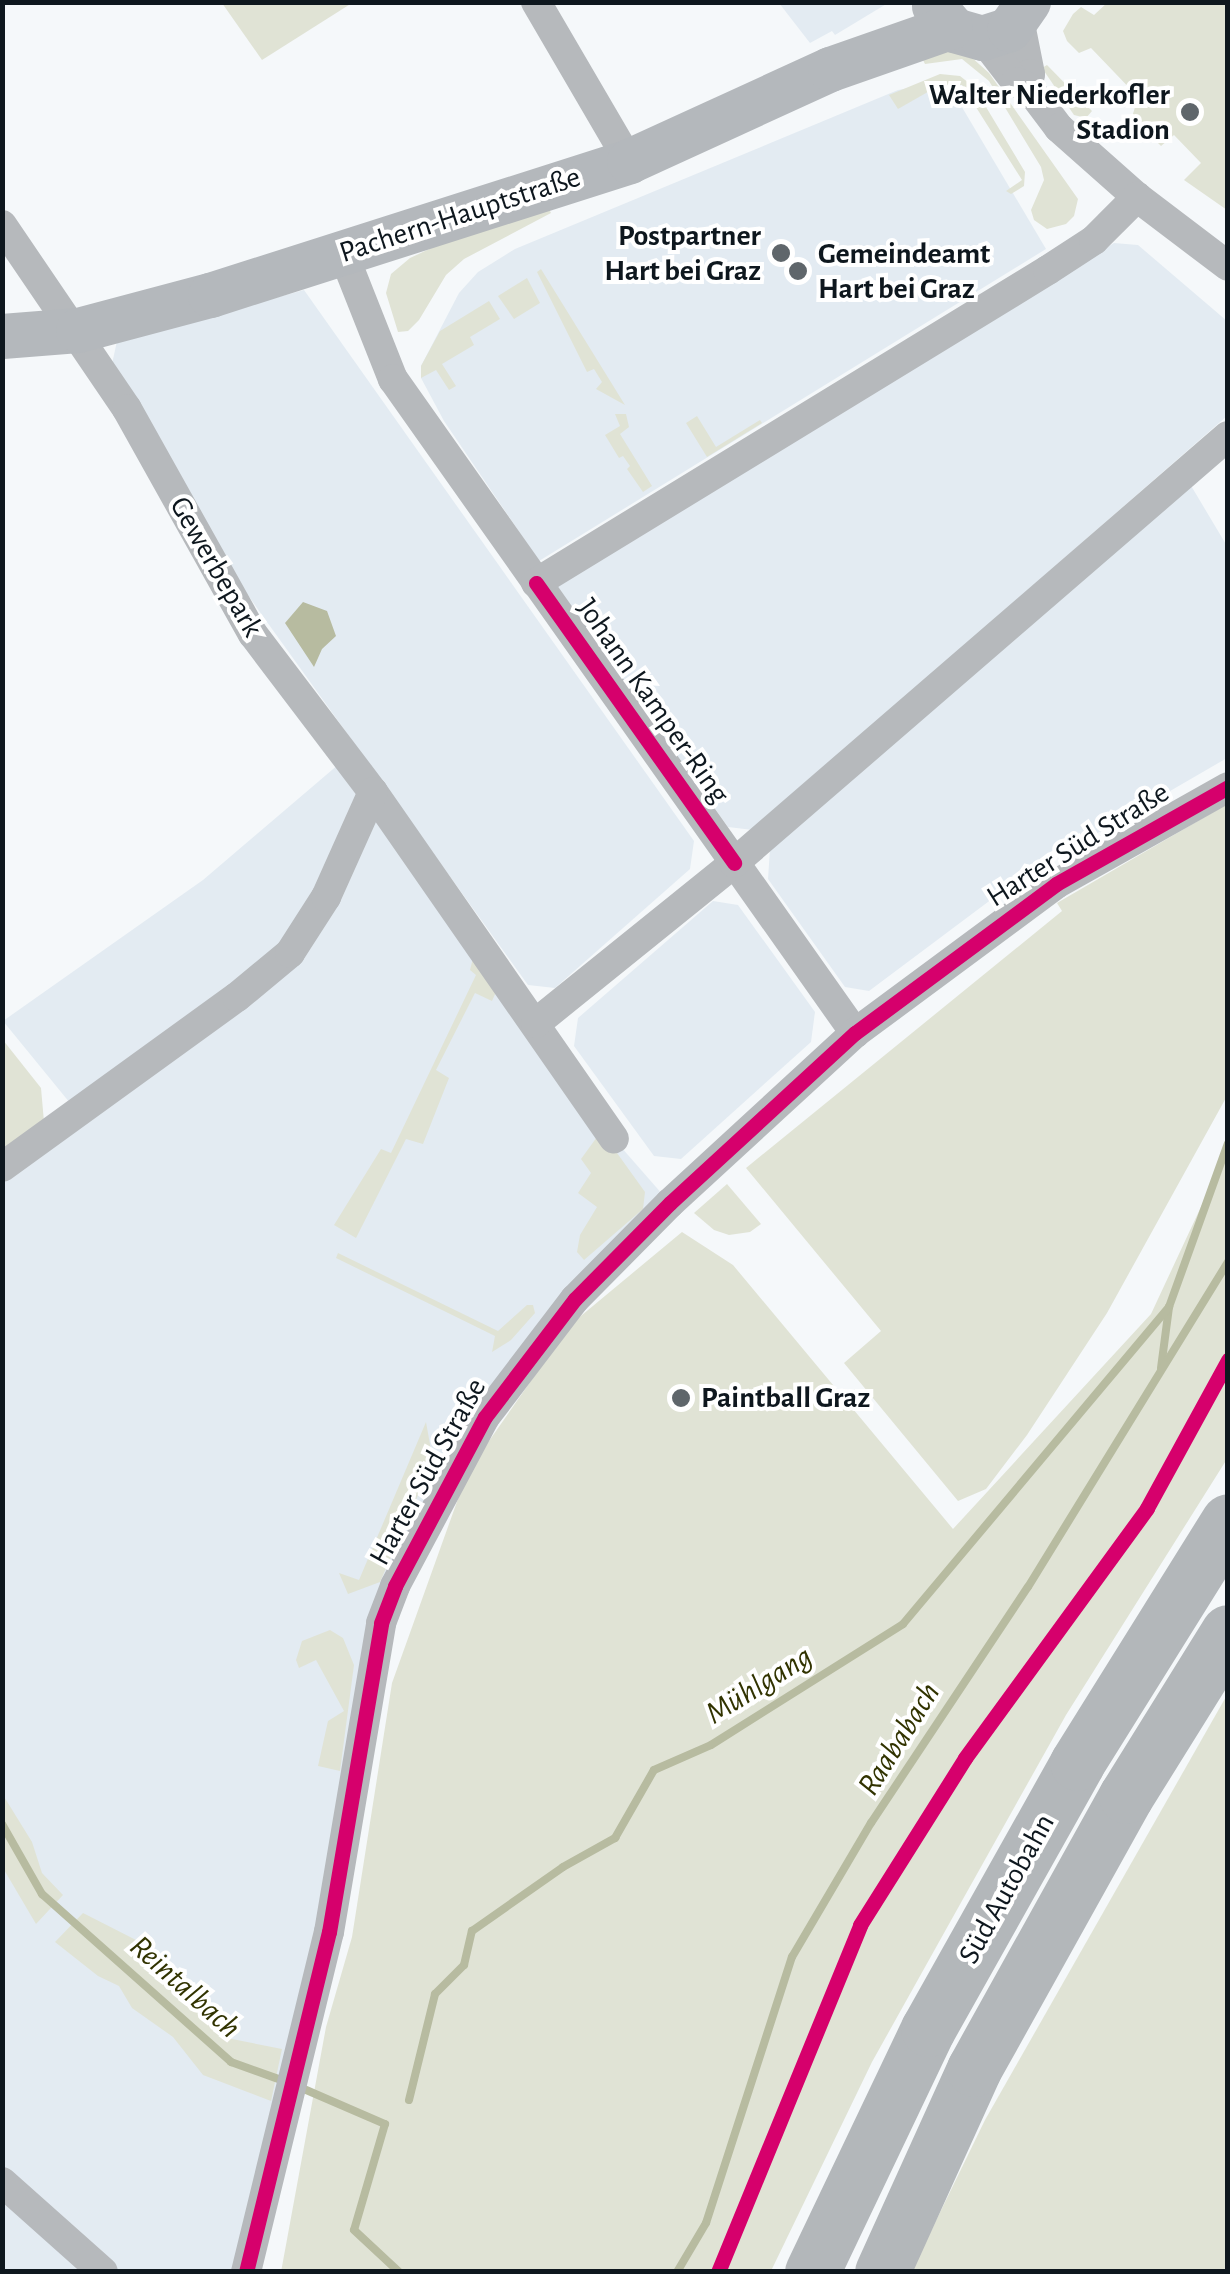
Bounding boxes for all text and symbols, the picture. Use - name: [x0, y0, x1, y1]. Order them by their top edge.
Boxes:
- place label: Walter Niederkofler Stadion: [929, 77, 1170, 148]
- marker: Walter Niederkofler Stadion: [1179, 101, 1201, 123]
- street label: Pachern-Hauptstraße: [335, 159, 585, 271]
- place label: Postpartner Hart bei Graz: [604, 218, 761, 288]
- place label: Gemeindeamt Hart bei Graz: [818, 236, 990, 306]
- marker: Postpartner Hart bei Graz: [770, 242, 792, 264]
- marker: Gemeindeamt Hart bei Graz: [787, 260, 809, 282]
- street label: Gewerbepark: [161, 490, 271, 644]
- street label: Johann Kamper-Ring: [569, 592, 737, 810]
- street label: Harter Süd Straße: [980, 775, 1176, 915]
- street label: Harter Süd Straße: [362, 1372, 494, 1572]
- place label: Paintball Graz: [701, 1380, 870, 1416]
- marker: Paintball Graz: [670, 1387, 692, 1409]
- water label: Mühlgang: [699, 1637, 819, 1733]
- water label: Raababach: [849, 1675, 949, 1803]
- street label: Süd Autobahn: [951, 1808, 1063, 1970]
- water label: Reintalbach: [122, 1927, 248, 2047]

